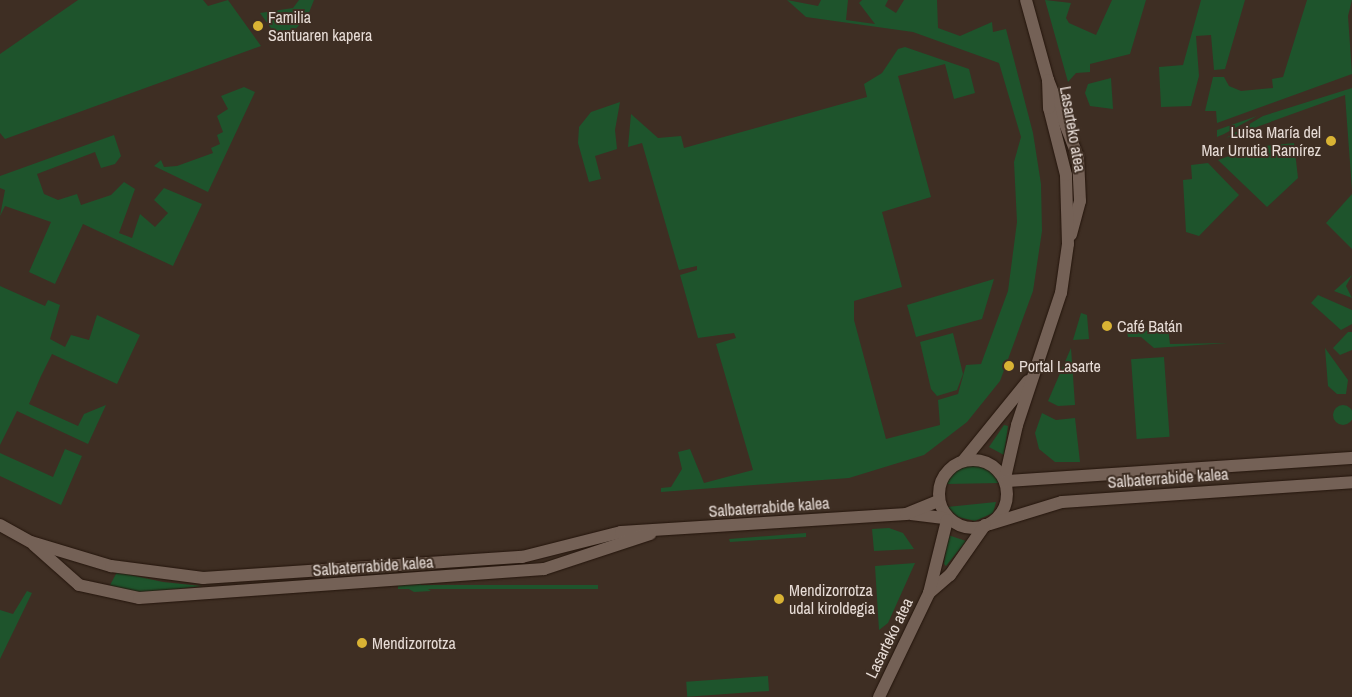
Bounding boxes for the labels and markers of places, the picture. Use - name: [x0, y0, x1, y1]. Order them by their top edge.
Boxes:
- place label: Familia Santuaren kapera: [268, 7, 372, 45]
- marker: Familia Santuaren kapera: [252, 20, 264, 32]
- place label: Luisa María del Mar Urrutia Ramírez: [1201, 122, 1321, 160]
- marker: Luisa María del Mar Urrutia Ramírez: [1325, 135, 1337, 147]
- place label: Café Batán: [1117, 316, 1183, 336]
- marker: Café Batán: [1101, 320, 1113, 332]
- place label: Portal Lasarte: [1019, 356, 1101, 376]
- marker: Portal Lasarte: [1003, 360, 1015, 372]
- place label: Mendizorrotza udal kiroldegia: [789, 580, 875, 618]
- marker: Mendizorrotza udal kiroldegia: [773, 593, 785, 605]
- place label: Mendizorrotza: [372, 633, 456, 653]
- marker: Mendizorrotza: [356, 637, 368, 649]

